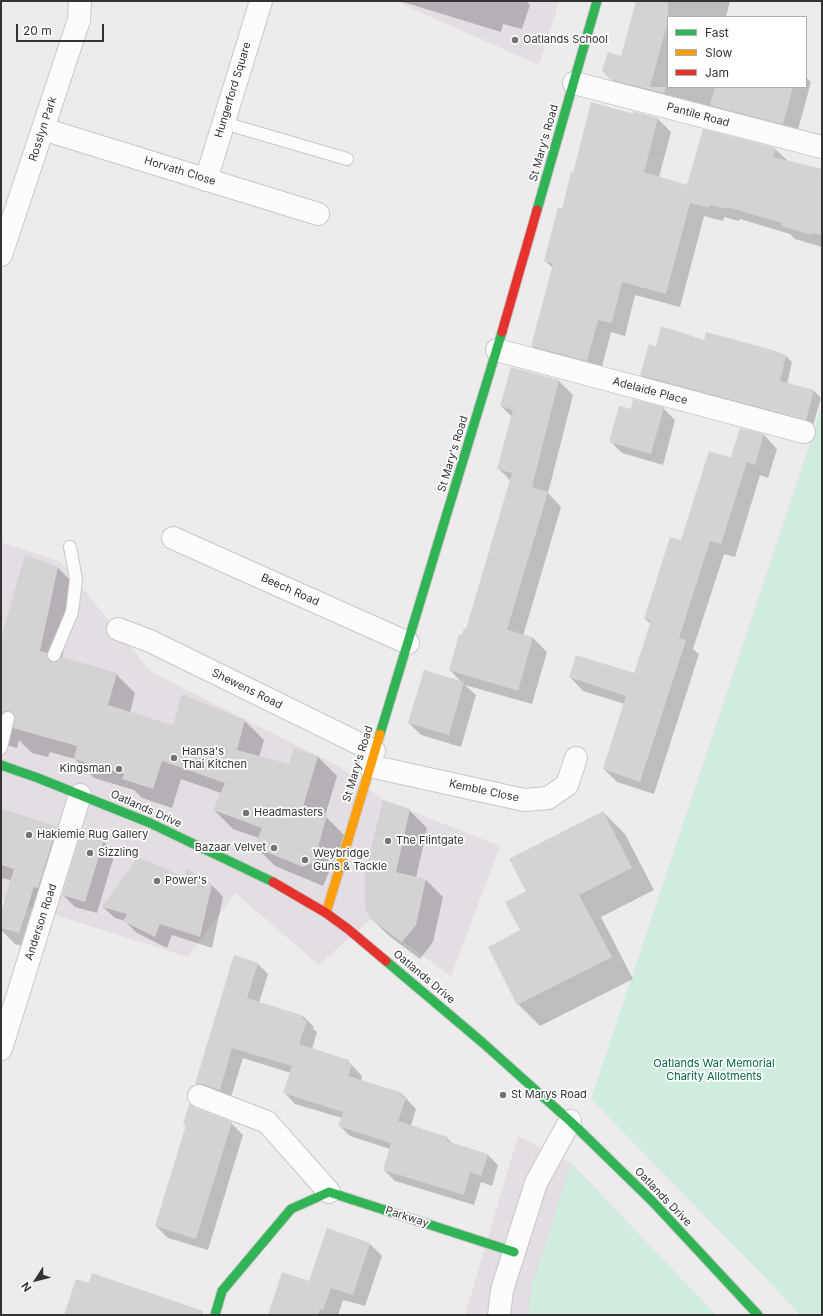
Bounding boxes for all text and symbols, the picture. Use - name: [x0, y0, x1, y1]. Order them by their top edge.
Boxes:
- scale bar: [18, 16, 106, 42]
- legend: [667, 16, 807, 88]
- text: 20 m: [23, 23, 52, 38]
- text: Fast: [705, 25, 729, 40]
- place label: Oatlands School: [523, 33, 608, 47]
- marker: Oatlands School: [510, 35, 520, 45]
- street label: Hungerford Square: [212, 40, 254, 140]
- text: Slow: [705, 45, 732, 60]
- text: Jam: [705, 65, 729, 80]
- street label: Rosslyn Park: [26, 95, 60, 163]
- street label: Pantile Road: [665, 100, 731, 130]
- street label: St Mary's Road: [527, 103, 561, 183]
- street label: Horvath Close: [143, 154, 217, 188]
- street label: Adelaide Place: [611, 375, 689, 407]
- street label: St Mary's Road: [435, 414, 471, 494]
- street label: Beech Road: [259, 571, 321, 609]
- street label: Shewens Road: [210, 666, 284, 712]
- street label: St Mary's Road: [340, 724, 376, 804]
- place label: Hansa's Thai Kitchen: [182, 745, 247, 771]
- marker: Hansa's Thai Kitchen: [169, 753, 179, 763]
- place label: Kingsman: [59, 762, 111, 776]
- marker: Kingsman: [114, 764, 124, 774]
- street label: Kemble Close: [448, 777, 520, 805]
- street label: Oatlands Drive: [108, 787, 184, 831]
- place label: Headmasters: [254, 806, 323, 820]
- marker: Headmasters: [241, 808, 251, 818]
- place label: Hakiemie Rug Gallery: [37, 828, 148, 842]
- marker: Hakiemie Rug Gallery: [24, 830, 34, 840]
- place label: The Flintgate: [396, 834, 464, 848]
- marker: The Flintgate: [383, 836, 393, 846]
- place label: Bazaar Velvet: [195, 841, 266, 855]
- marker: Bazaar Velvet: [269, 843, 279, 853]
- place label: Sizzling: [98, 846, 138, 860]
- place label: Weybridge Guns & Tackle: [313, 847, 387, 873]
- marker: Sizzling: [85, 848, 95, 858]
- marker: Weybridge Guns & Tackle: [300, 855, 310, 865]
- place label: Power's: [165, 874, 207, 888]
- marker: Power's: [152, 876, 162, 886]
- street label: Anderson Road: [22, 882, 60, 962]
- street label: Oatlands Drive: [390, 947, 458, 1007]
- park label: Oatlands War Memorial Charity Allotments: [653, 1057, 775, 1083]
- place label: St Marys Road: [511, 1088, 587, 1102]
- marker: St Marys Road: [498, 1090, 508, 1100]
- street label: Oatlands Drive: [632, 1165, 694, 1229]
- street label: Parkway: [384, 1204, 430, 1230]
- north arrow: [16, 1260, 56, 1300]
- text: N: [18, 1280, 34, 1295]

